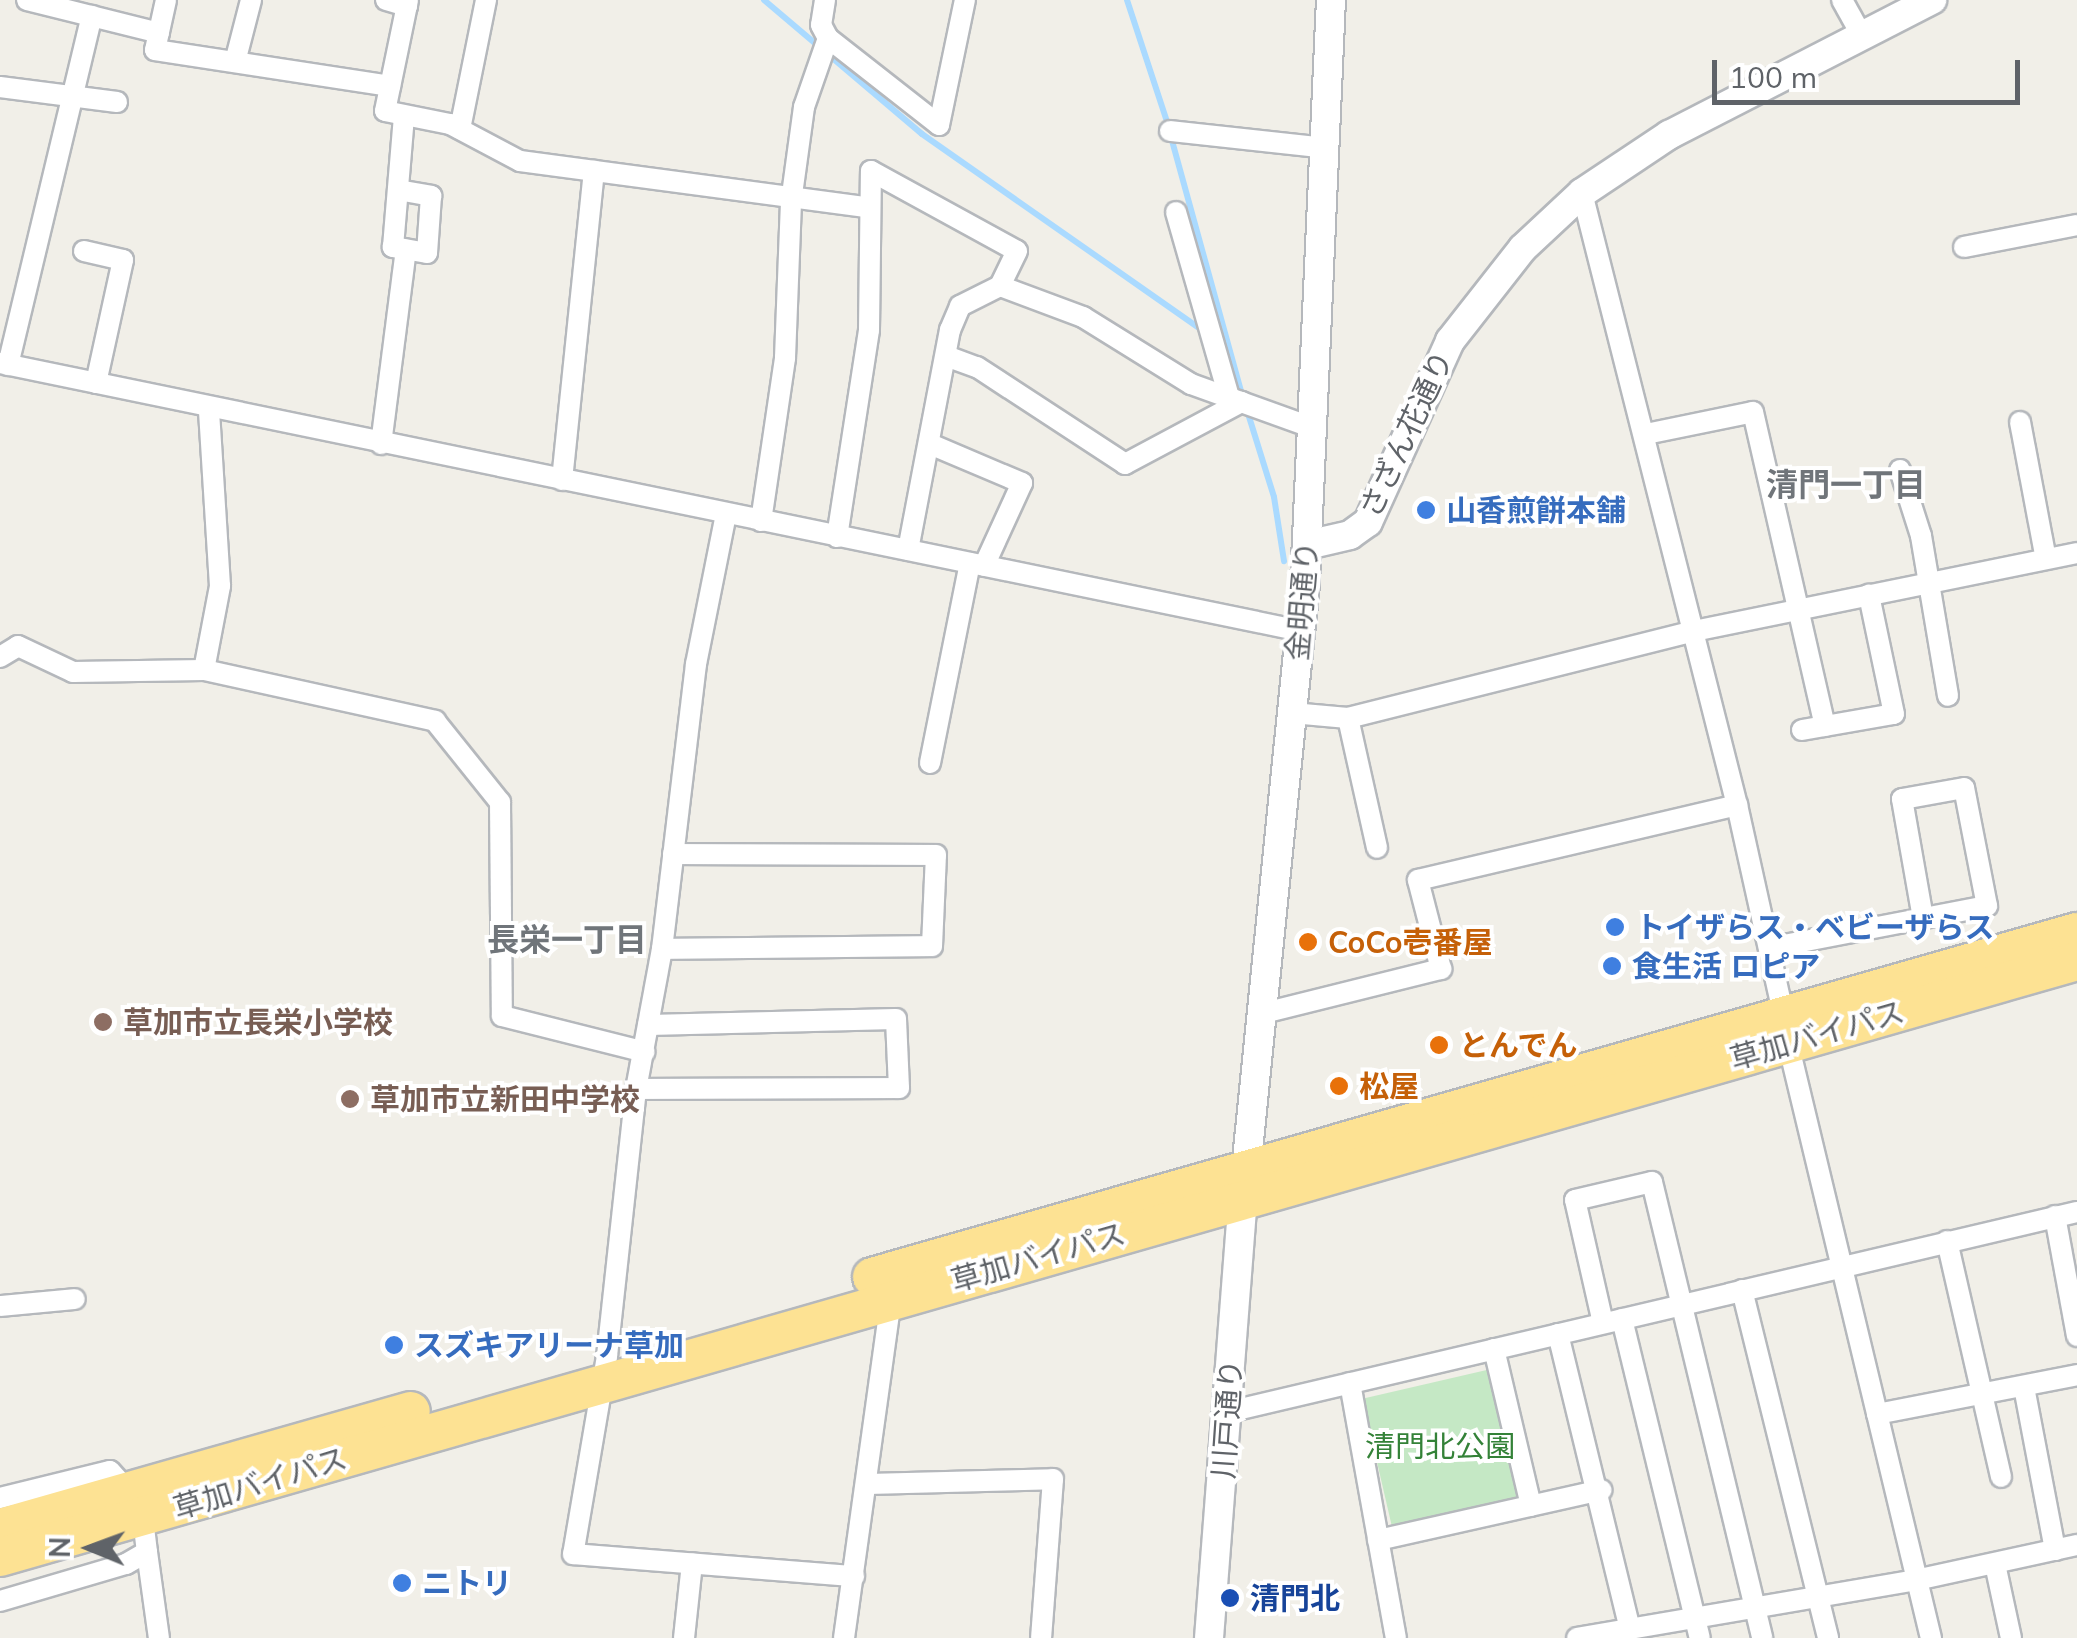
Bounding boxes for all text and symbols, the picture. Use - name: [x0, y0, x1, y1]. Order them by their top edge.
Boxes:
- scale bar: [1717, 40, 2024, 102]
- text: 100 m: [1729, 58, 1817, 96]
- street label: さざん花通り: [1352, 345, 1460, 523]
- district label: 清門一丁目: [1766, 465, 1926, 503]
- place label: 山香煎餅本舗: [1446, 492, 1626, 528]
- marker: 山香煎餅本舗: [1415, 499, 1437, 521]
- street label: 金明通り: [1279, 540, 1325, 662]
- place label: トイザらス・ベビーザらス: [1635, 909, 1995, 945]
- marker: トイザらス・ベビーザらス: [1604, 916, 1626, 938]
- district label: 長栄一丁目: [487, 920, 647, 958]
- place label: CoCo壱番屋: [1328, 924, 1493, 960]
- marker: CoCo壱番屋: [1297, 931, 1319, 953]
- place label: 食生活 ロピア: [1632, 948, 1820, 984]
- marker: 食生活 ロピア: [1601, 955, 1623, 977]
- street label: 草加バイパス: [1726, 993, 1908, 1077]
- place label: 草加市立長栄小学校: [123, 1004, 393, 1040]
- marker: 草加市立長栄小学校: [92, 1011, 114, 1033]
- place label: とんでん: [1459, 1027, 1579, 1063]
- marker: とんでん: [1428, 1034, 1450, 1056]
- place label: 松屋: [1359, 1068, 1419, 1104]
- marker: 松屋: [1328, 1075, 1350, 1097]
- place label: 草加市立新田中学校: [370, 1081, 640, 1117]
- marker: 草加市立新田中学校: [339, 1088, 361, 1110]
- street label: 草加バイパス: [947, 1215, 1129, 1299]
- place label: スズキアリーナ草加: [414, 1327, 684, 1363]
- marker: スズキアリーナ草加: [383, 1334, 405, 1356]
- street label: 川戸通り: [1205, 1358, 1249, 1480]
- park label: 清門北公園: [1365, 1428, 1515, 1464]
- street label: 草加バイパス: [169, 1439, 351, 1527]
- north arrow: [40, 1498, 140, 1598]
- text: N: [42, 1537, 77, 1558]
- place label: ニトリ: [422, 1565, 512, 1601]
- marker: ニトリ: [391, 1572, 413, 1594]
- place label: 清門北: [1250, 1580, 1340, 1616]
- marker: 清門北: [1219, 1587, 1241, 1609]

